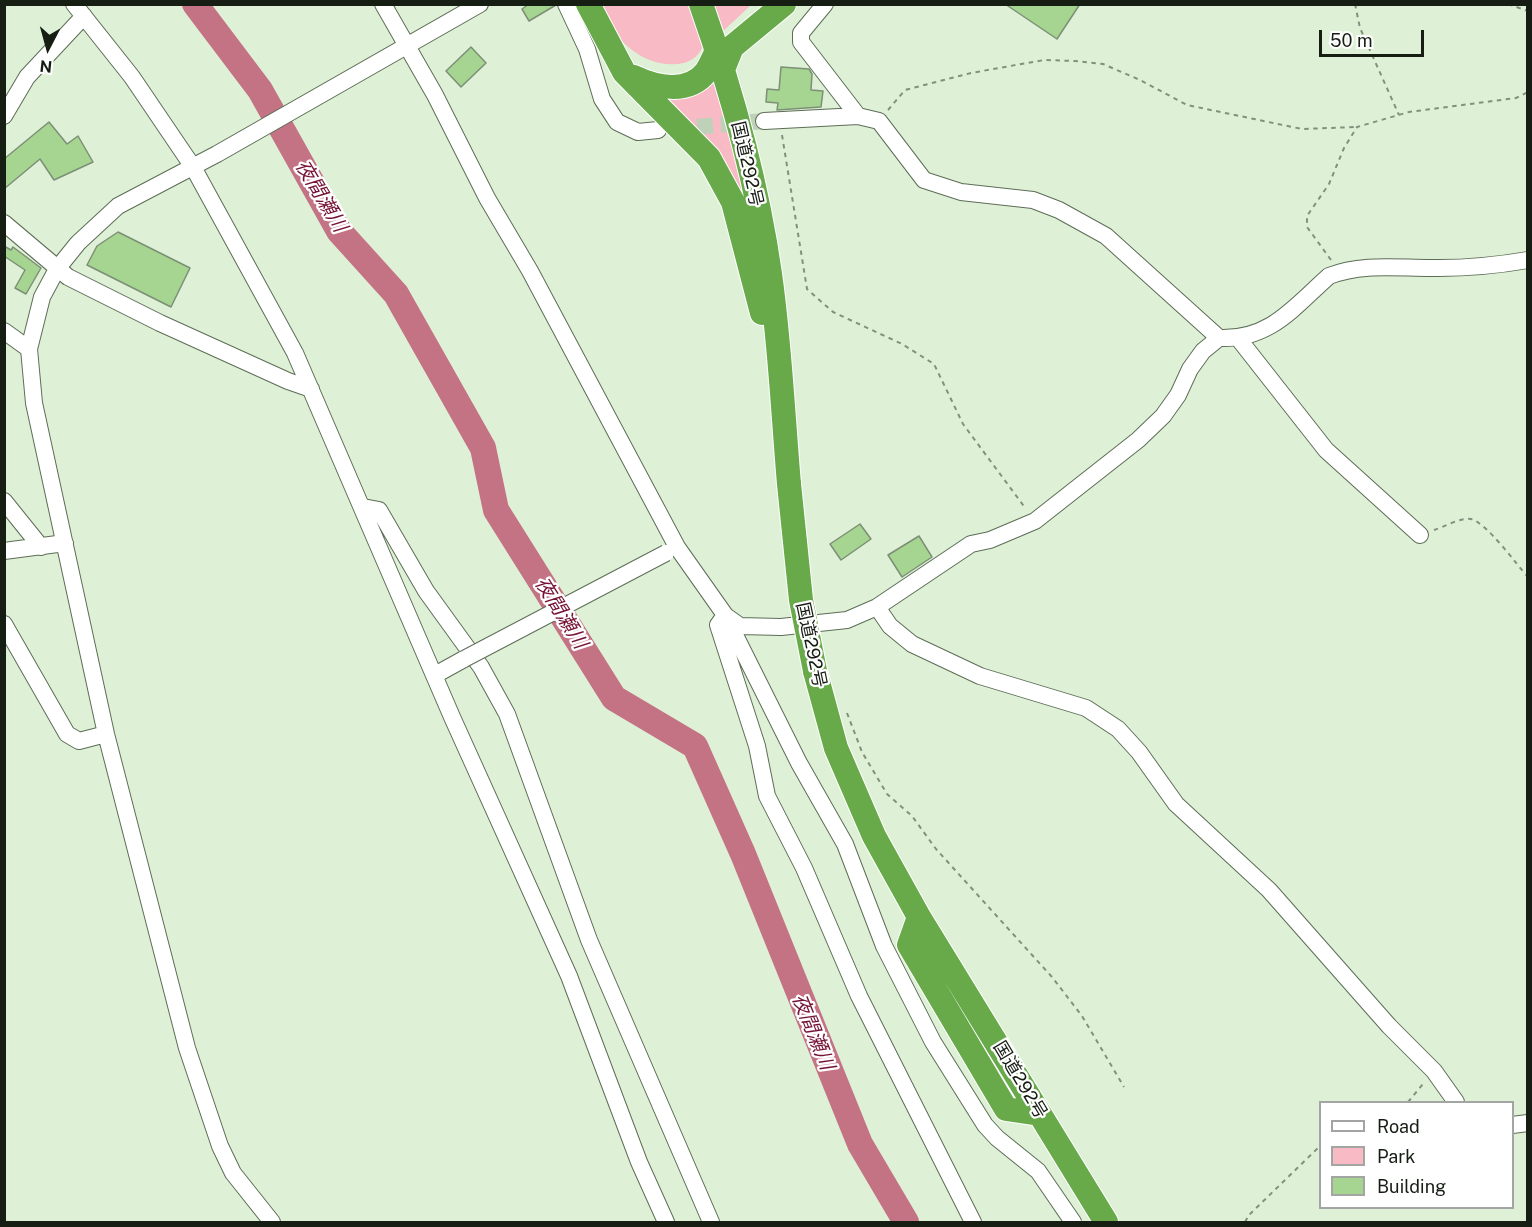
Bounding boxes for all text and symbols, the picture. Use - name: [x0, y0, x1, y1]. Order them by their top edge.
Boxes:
- north arrow: [18, 18, 78, 78]
- scale bar: [1322, 18, 1427, 56]
- text: 50 m: [1330, 30, 1373, 51]
- text: N: [39, 56, 53, 77]
- street label: 国道292号: [727, 119, 767, 209]
- water label: 夜間瀬川: [290, 156, 352, 236]
- water label: 夜間瀬川: [530, 573, 592, 653]
- street label: 国道292号: [791, 600, 831, 690]
- water label: 夜間瀬川: [787, 990, 839, 1074]
- street label: 国道292号: [988, 1037, 1052, 1123]
- legend: [1319, 1101, 1514, 1209]
- text: Road: [1377, 1116, 1420, 1137]
- text: Park: [1377, 1146, 1415, 1167]
- text: Building: [1377, 1176, 1446, 1197]

